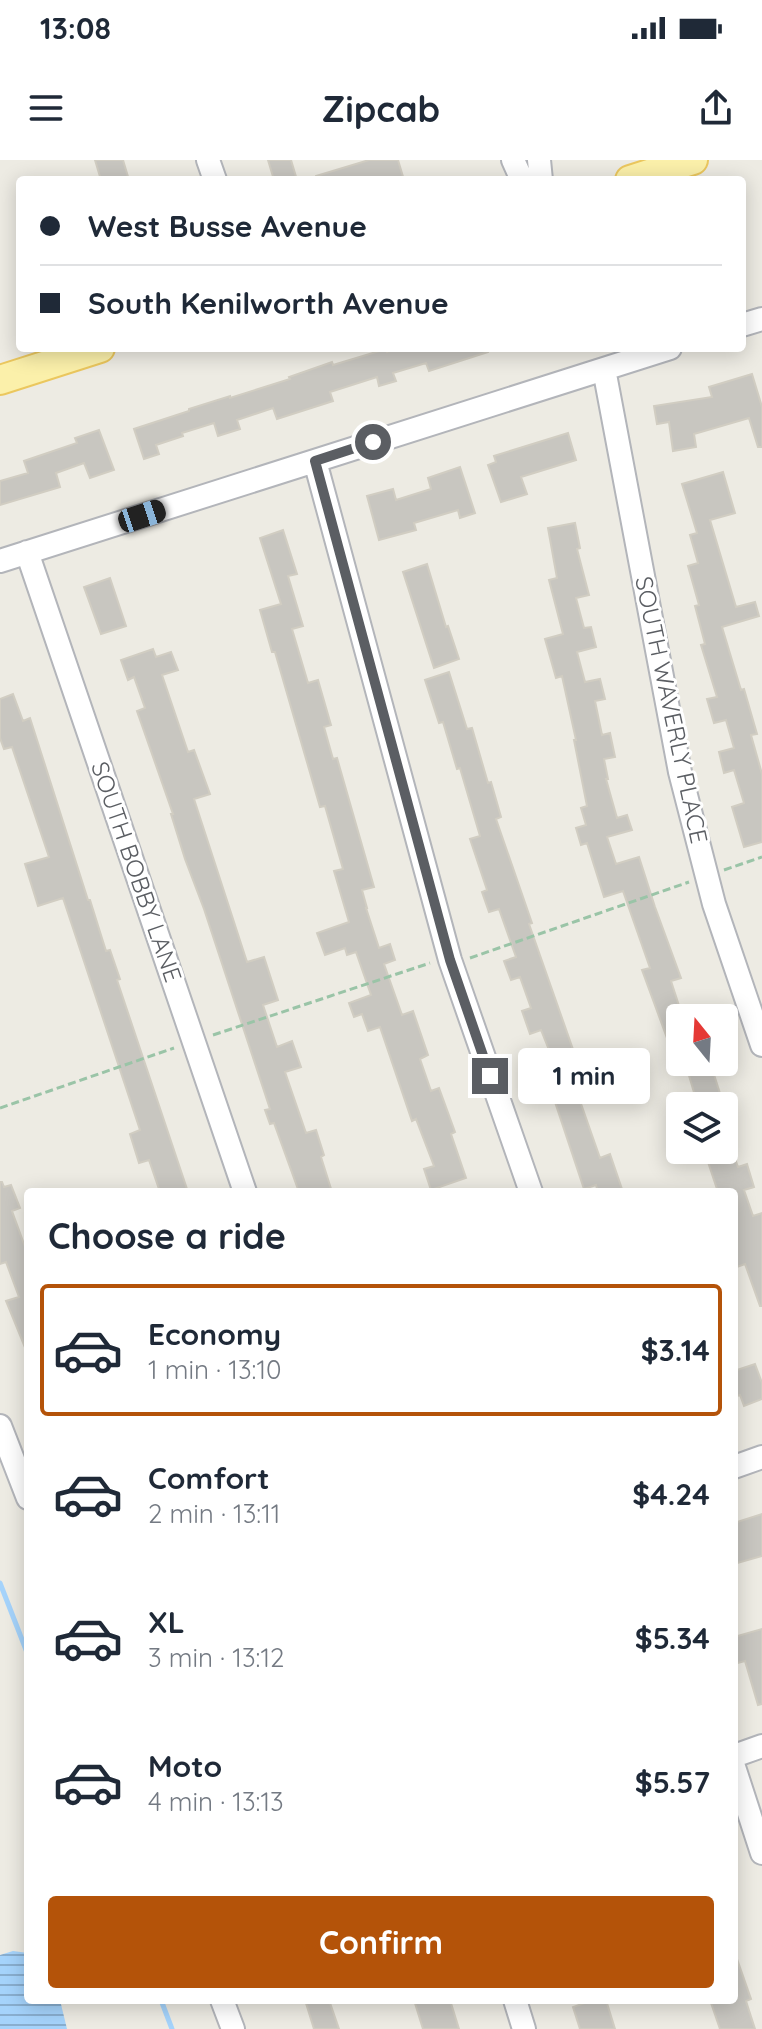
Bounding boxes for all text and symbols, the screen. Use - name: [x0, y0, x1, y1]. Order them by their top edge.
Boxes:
- text: 13:08: [40, 9, 111, 47]
- icon: menu: [24, 86, 68, 130]
- text: Zipcab: [322, 86, 440, 131]
- icon: share: [694, 86, 738, 130]
- text: West Busse Avenue: [88, 207, 367, 245]
- text: South Kenilworth Avenue: [88, 284, 449, 322]
- route start: [355, 424, 391, 460]
- car: [115, 497, 169, 535]
- street label: SOUTH WAVERLY PLACE: [629, 574, 715, 846]
- street label: SOUTH BOBBY LANE: [85, 757, 189, 986]
- north arrow: [666, 1004, 738, 1076]
- map controls: [666, 1004, 738, 1164]
- callout: 1 min: [518, 1048, 650, 1104]
- route end: [472, 1058, 508, 1094]
- text: 1 min: [553, 1059, 616, 1092]
- button: layers: [666, 1092, 738, 1164]
- text: Choose a ride: [48, 1213, 286, 1258]
- icon: car: [52, 1314, 124, 1386]
- text: Economy: [148, 1315, 281, 1353]
- text: $3.14: [641, 1331, 710, 1369]
- text: 1 min · 13:10: [148, 1353, 281, 1386]
- icon: car: [52, 1458, 124, 1530]
- text: Comfort: [148, 1459, 269, 1497]
- text: $4.24: [632, 1475, 710, 1513]
- text: 2 min · 13:11: [148, 1497, 280, 1530]
- icon: car: [52, 1602, 124, 1674]
- text: XL: [148, 1603, 185, 1641]
- text: $5.34: [635, 1619, 710, 1657]
- text: 3 min · 13:12: [148, 1641, 284, 1674]
- icon: car: [52, 1746, 124, 1818]
- text: Moto: [148, 1747, 222, 1785]
- text: $5.57: [635, 1763, 710, 1801]
- text: 4 min · 13:13: [148, 1785, 284, 1818]
- button: Confirm: [48, 1896, 714, 1988]

